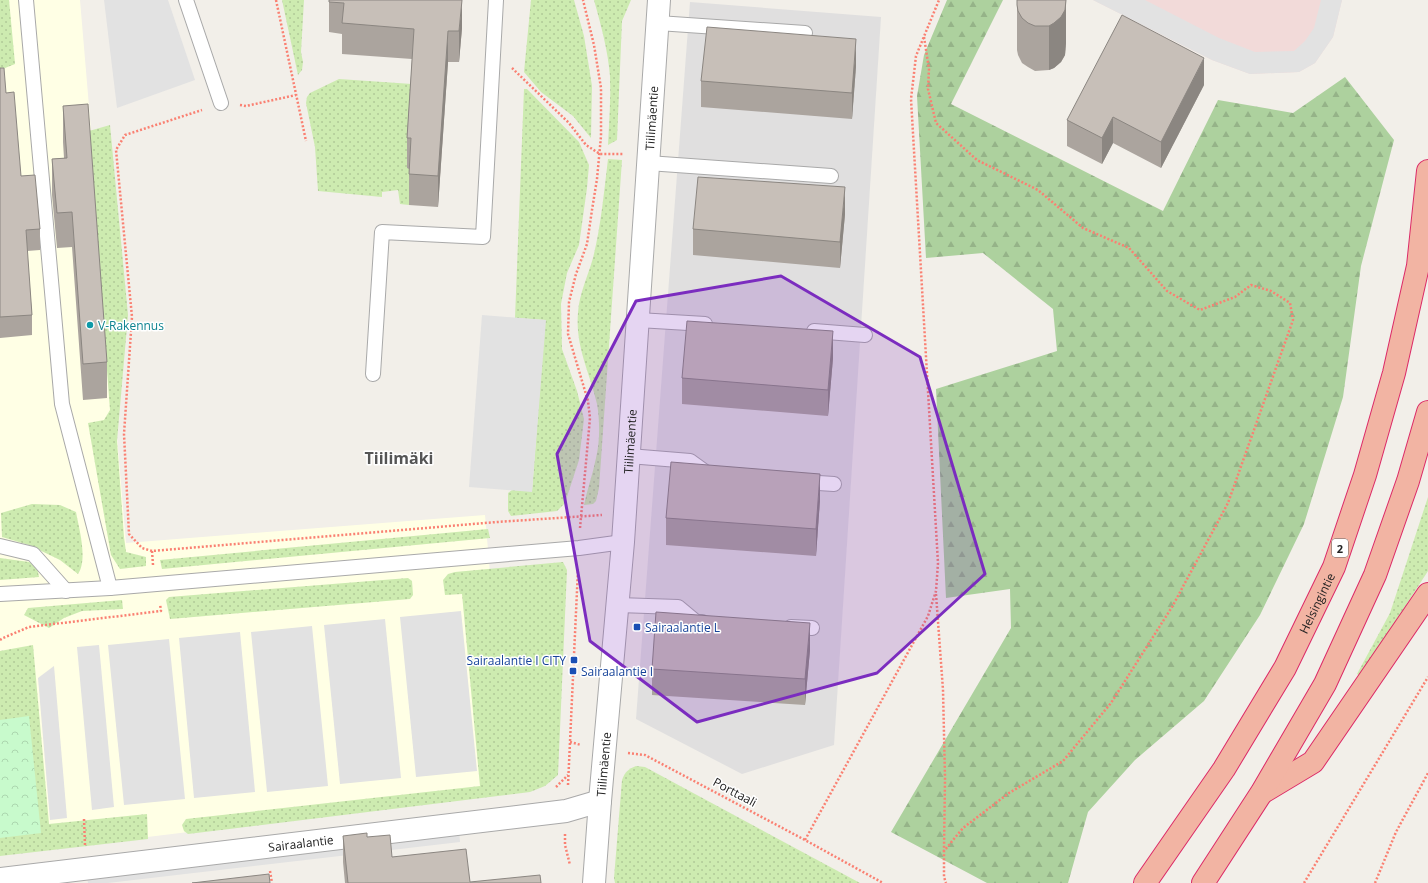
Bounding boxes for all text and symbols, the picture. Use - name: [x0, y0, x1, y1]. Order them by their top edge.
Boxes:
- street label: Tiilimäentie: [641, 85, 662, 151]
- place label: V-Rakennus: [98, 317, 164, 334]
- marker: V-Rakennus: [85, 320, 95, 330]
- street label: Tiilimäentie: [619, 408, 640, 474]
- district label: Tiilimäki: [365, 447, 433, 469]
- road number: 2: [1332, 539, 1348, 557]
- street label: Helsingintie: [1295, 569, 1339, 636]
- place label: Sairaalantie L: [645, 619, 720, 636]
- marker: Sairaalantie L: [632, 622, 642, 632]
- place label: Sairaalantie I CITY: [467, 652, 566, 669]
- marker: Sairaalantie I CITY: [569, 655, 579, 665]
- place label: Sairaalantie I: [581, 663, 653, 680]
- marker: Sairaalantie I: [568, 666, 578, 676]
- street label: Tiilimäentie: [592, 731, 615, 797]
- street label: Porttaali: [710, 773, 760, 811]
- street label: Sairaalantie: [267, 830, 335, 855]

